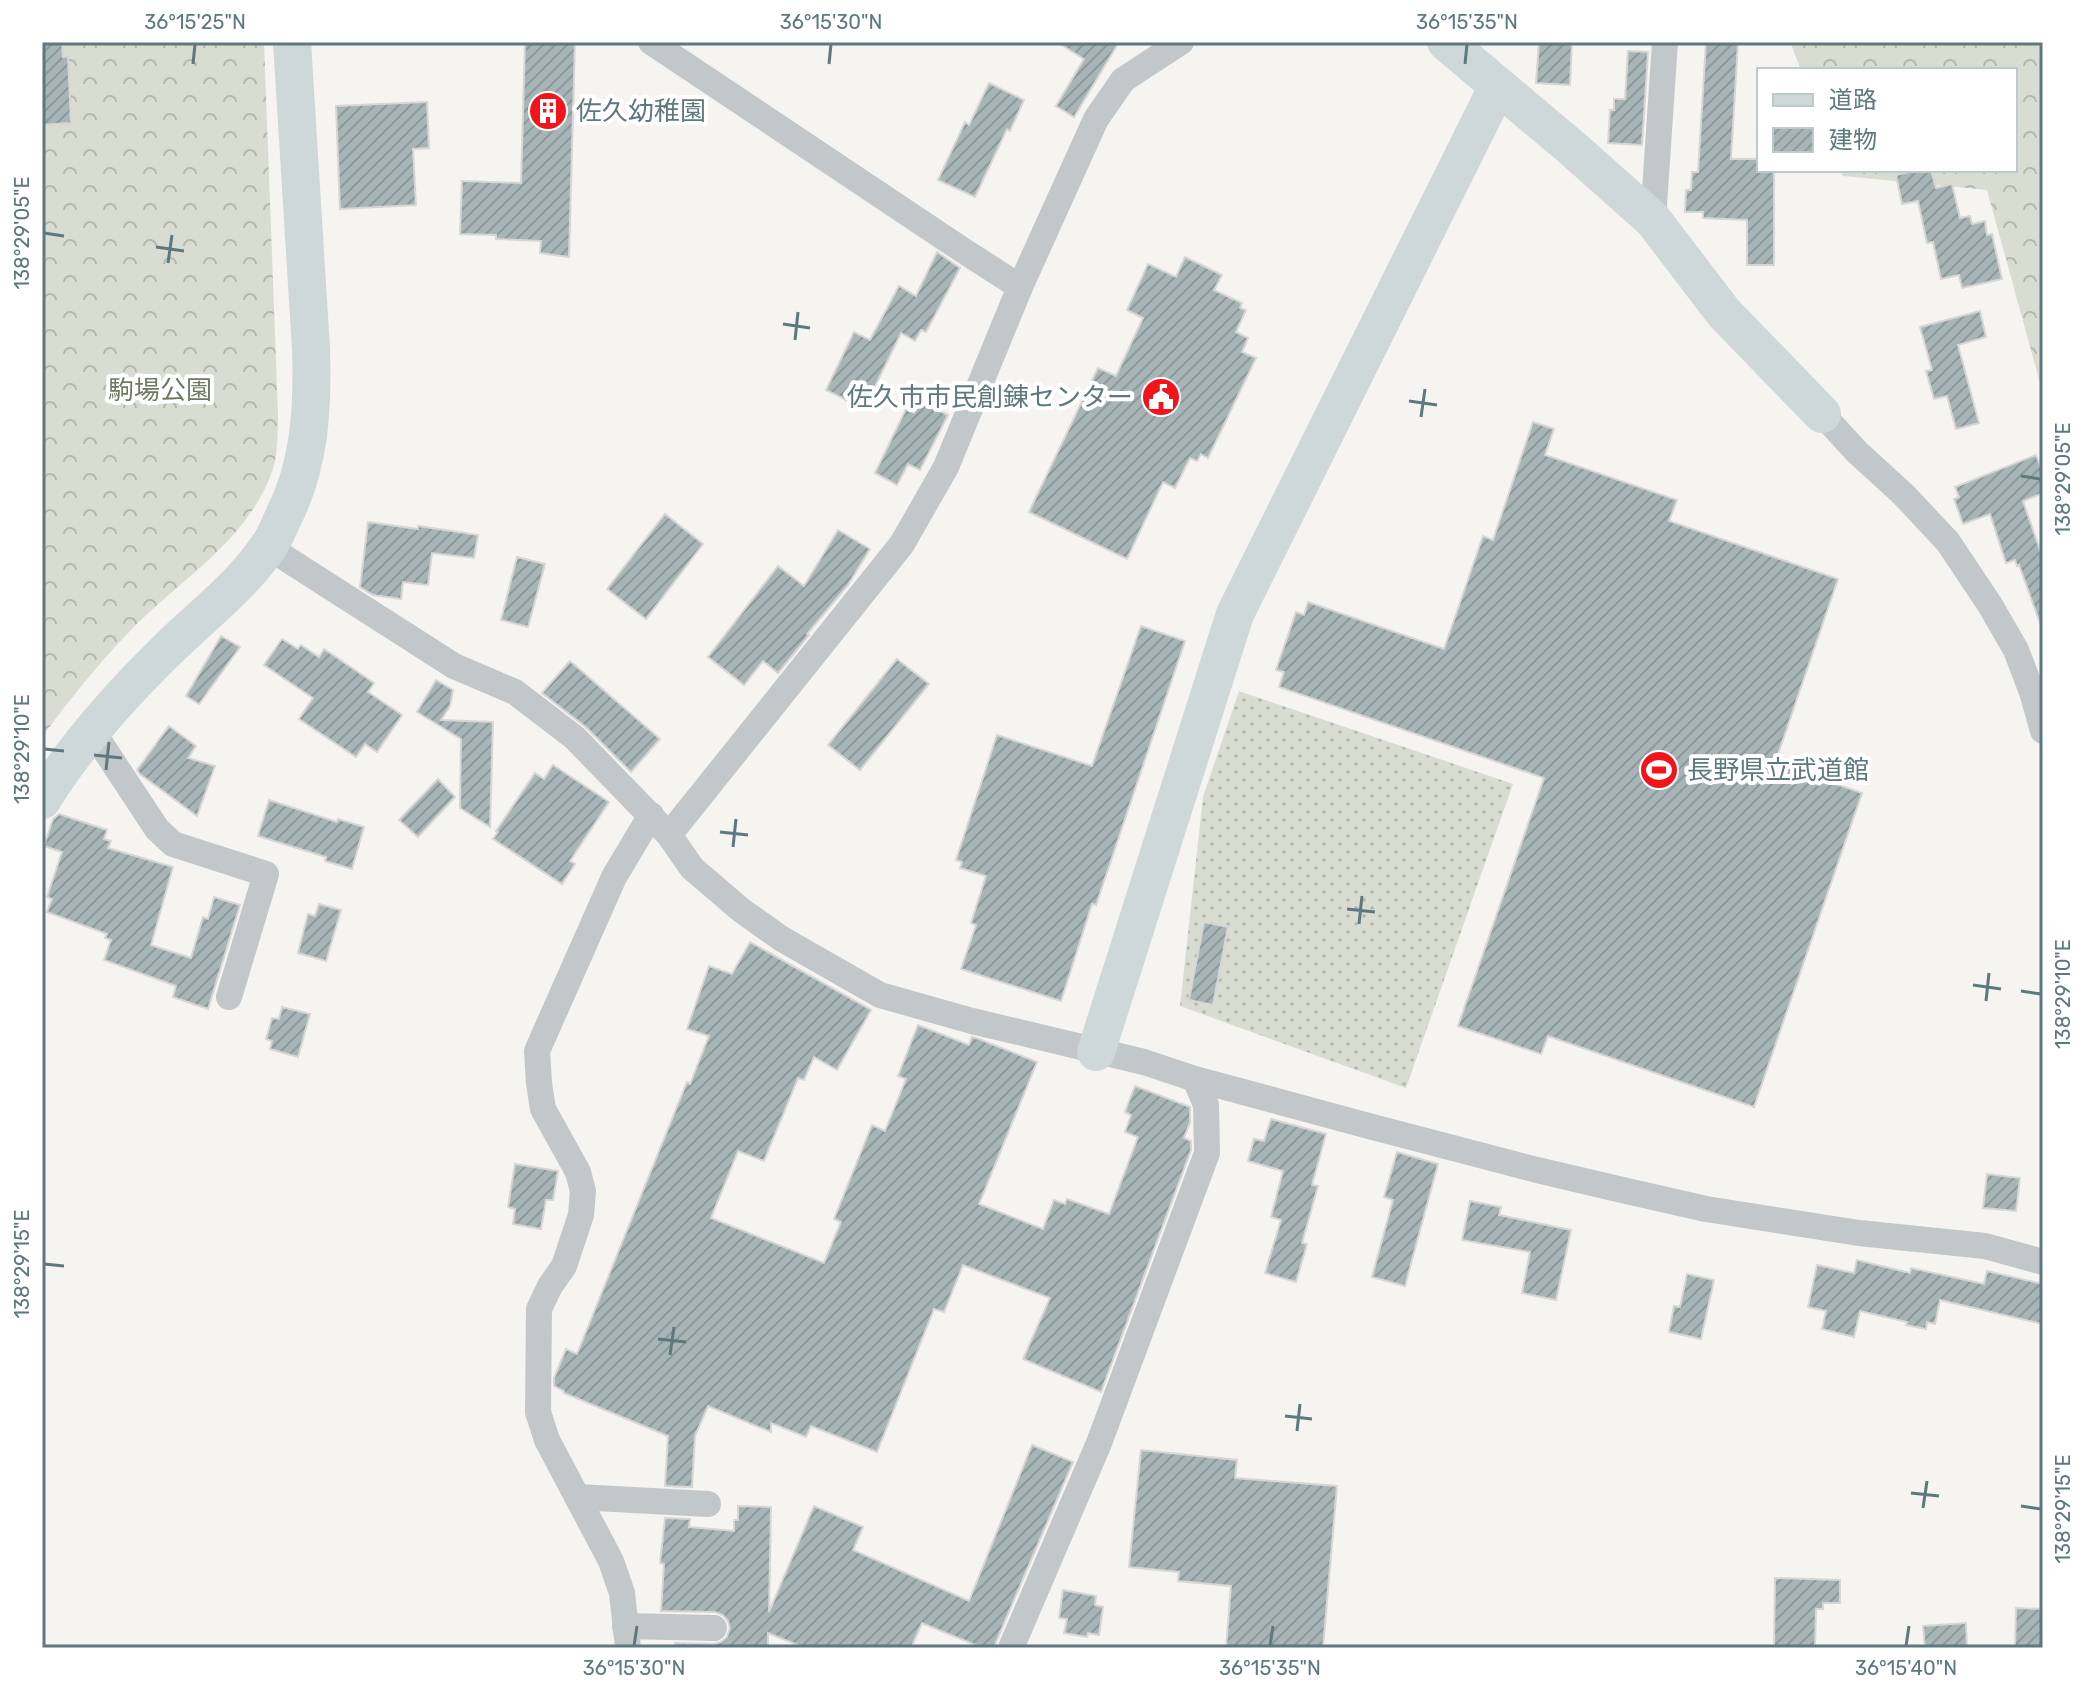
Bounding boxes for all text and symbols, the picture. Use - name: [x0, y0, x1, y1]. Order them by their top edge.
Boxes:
- text: 36°15'25"N: [144, 10, 246, 34]
- text: 36°15'30"N: [780, 10, 882, 34]
- text: 36°15'35"N: [1416, 10, 1518, 34]
- legend: [1757, 68, 2017, 172]
- text: 道路: [1829, 86, 1877, 114]
- building icon: 佐久幼稚園: [527, 90, 569, 132]
- place label: 佐久幼稚園: [576, 96, 706, 127]
- text: 建物: [1829, 126, 1877, 154]
- text: 138°29'05"E: [10, 176, 34, 290]
- park label: 駒場公園: [108, 375, 212, 406]
- public building icon: 佐久市市民創錬センター: [1140, 376, 1182, 418]
- place label: 佐久市市民創錬センター: [847, 382, 1133, 413]
- text: 138°29'05"E: [2051, 422, 2075, 536]
- text: 138°29'10"E: [10, 694, 34, 804]
- sports icon: 長野県立武道館: [1638, 749, 1680, 791]
- place label: 長野県立武道館: [1687, 755, 1869, 786]
- text: 138°29'10"E: [2051, 939, 2075, 1049]
- text: 138°29'15"E: [10, 1209, 34, 1319]
- text: 138°29'15"E: [2051, 1454, 2075, 1564]
- text: 36°15'30"N: [583, 1656, 685, 1680]
- text: 36°15'35"N: [1219, 1656, 1321, 1680]
- text: 36°15'40"N: [1855, 1656, 1957, 1680]

